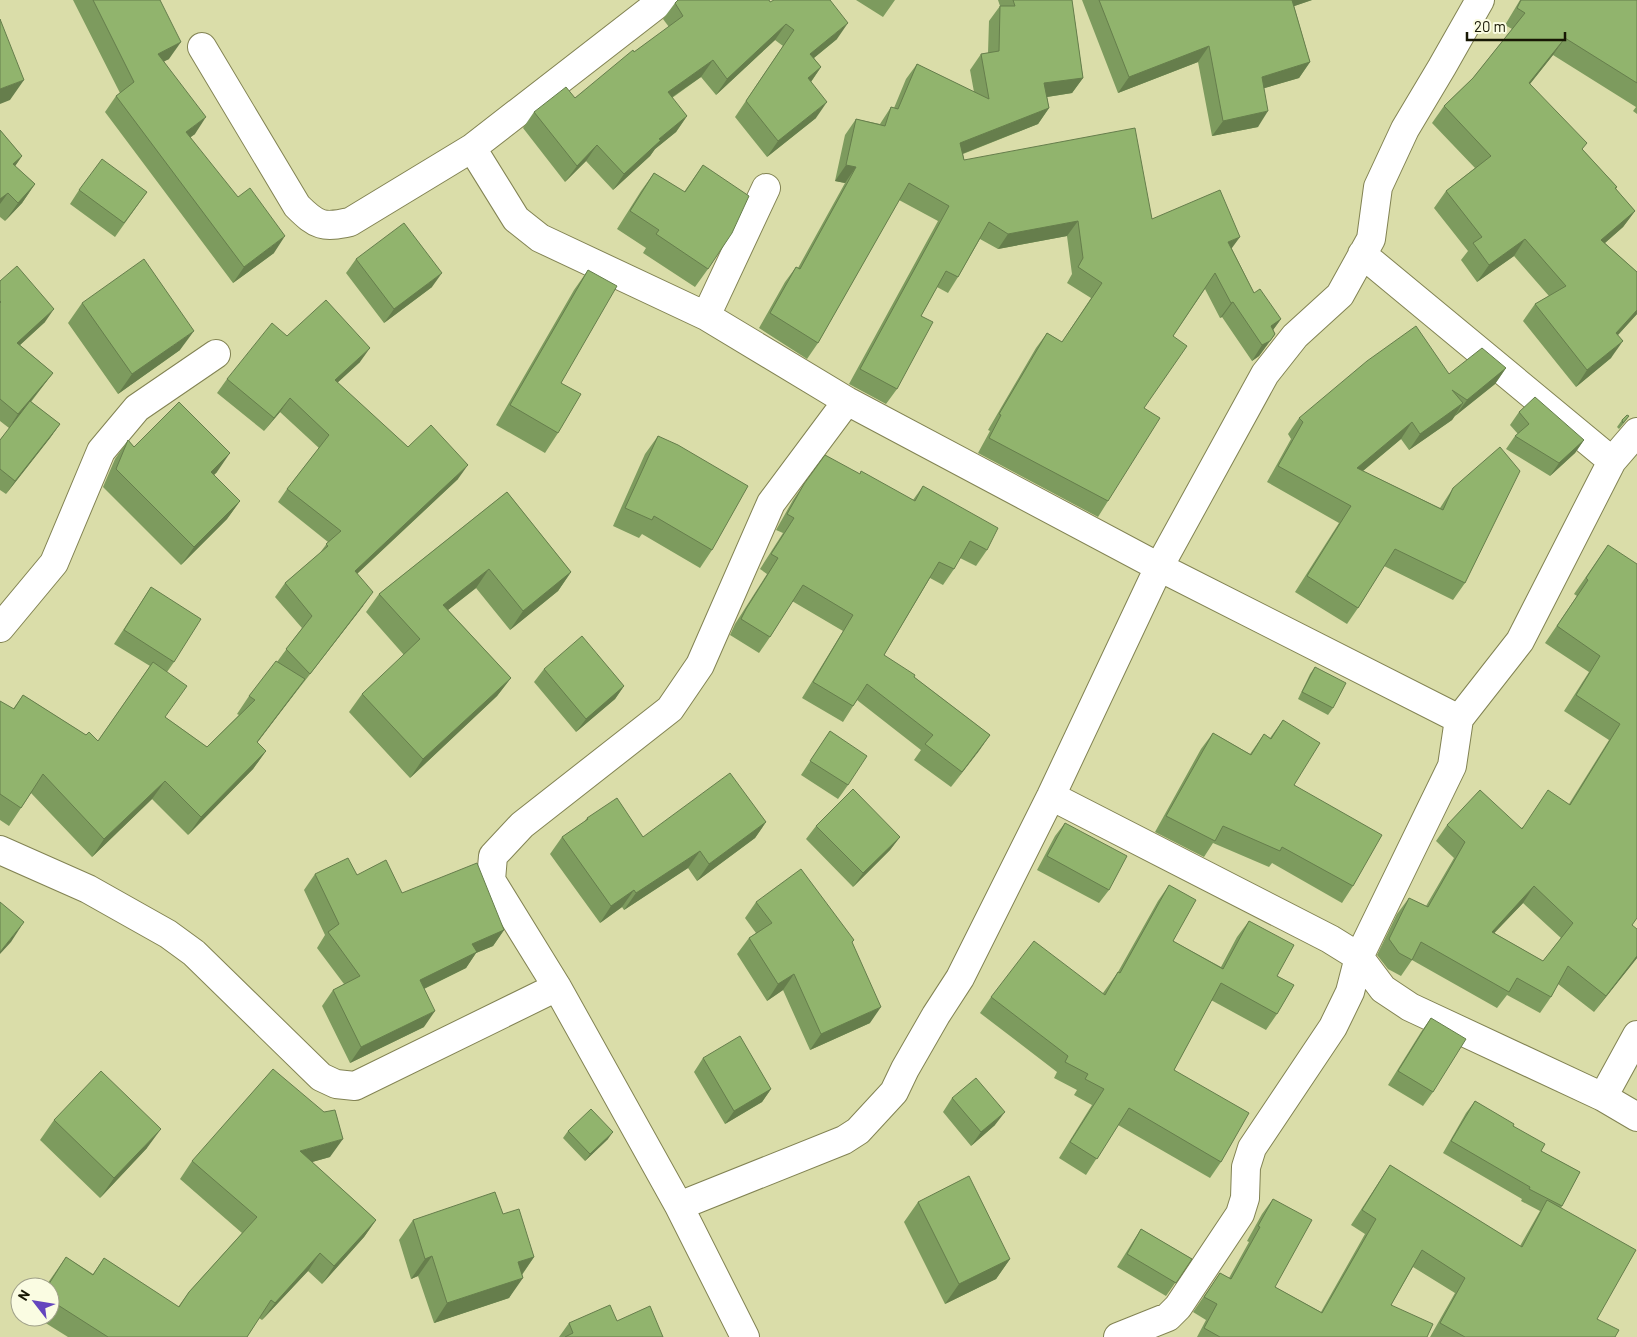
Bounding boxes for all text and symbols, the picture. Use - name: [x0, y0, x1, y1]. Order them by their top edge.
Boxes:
- scale bar: [1467, 10, 1564, 42]
- text: 20 m: [1474, 17, 1506, 35]
- north arrow: [10, 1277, 60, 1327]
- text: N: [14, 1287, 33, 1303]

